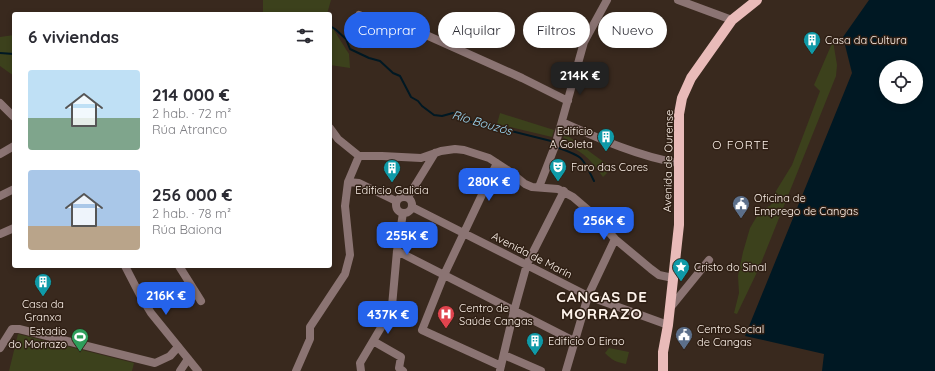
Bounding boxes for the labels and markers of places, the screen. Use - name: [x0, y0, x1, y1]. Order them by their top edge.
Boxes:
- building icon: Casa da Cultura: [802, 30, 822, 55]
- place label: Casa da Cultura: [825, 33, 907, 47]
- pin: 214K €: [547, 62, 613, 96]
- place label: Edificio A Goleta: [550, 124, 593, 151]
- building icon: Edificio A Goleta: [596, 127, 616, 152]
- theatre icon: Faro das Cores: [548, 157, 568, 182]
- building icon: Edificio Galicia: [382, 158, 402, 183]
- place label: Faro das Cores: [571, 160, 648, 174]
- pin: 280K €: [456, 168, 522, 202]
- place label: Edificio Galicia: [355, 183, 429, 197]
- place label: Oficina de Emprego de Cangas: [754, 191, 858, 218]
- public building icon: Oficina de Emprego de Cangas: [731, 194, 751, 219]
- pin: 256K €: [571, 207, 637, 241]
- pin: 255K €: [374, 222, 440, 256]
- place icon: Cristo do Sinal: [671, 257, 691, 282]
- place label: Cristo do Sinal: [694, 260, 767, 274]
- building icon: Casa da Granxa: [33, 272, 53, 297]
- pin: 216K €: [133, 282, 199, 316]
- place label: Casa da Granxa: [22, 297, 64, 324]
- pin: 437K €: [355, 301, 421, 335]
- place label: Centro de Saúde Cangas: [459, 301, 533, 328]
- hospital icon: Centro de Saúde Cangas: [436, 304, 456, 329]
- place label: Centro Social de Cangas: [697, 322, 764, 349]
- place label: Estadio do Morrazo: [8, 324, 67, 351]
- public building icon: Centro Social de Cangas: [674, 325, 694, 350]
- sports icon: Estadio do Morrazo: [70, 327, 90, 352]
- building icon: Edificio O Eirao: [525, 331, 545, 356]
- place label: Edificio O Eirao: [548, 334, 625, 348]

